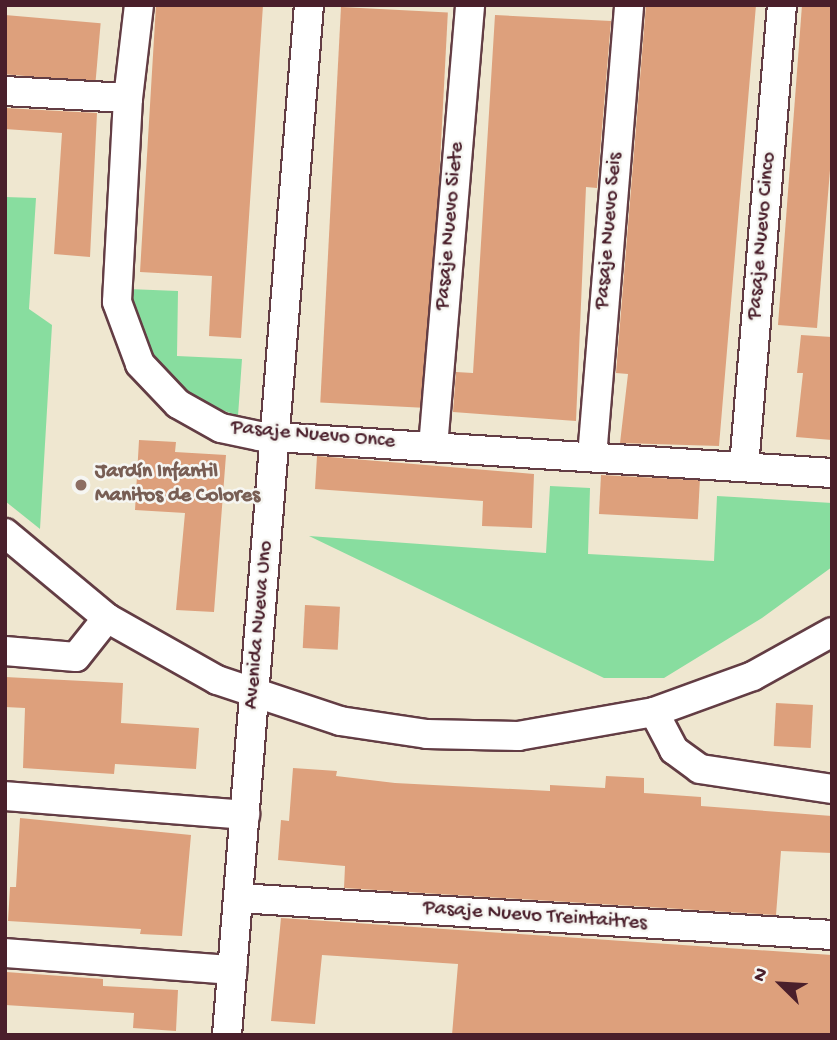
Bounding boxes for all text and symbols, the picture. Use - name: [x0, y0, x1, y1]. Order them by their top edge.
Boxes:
- street label: Pasaje Nuevo Siete: [431, 141, 471, 311]
- street label: Pasaje Nuevo Cinco: [743, 151, 783, 321]
- street label: Pasaje Nuevo Seis: [591, 152, 629, 310]
- street label: Pasaje Nuevo Once: [230, 416, 396, 456]
- place label: Jardín Infantil Manitos de Colores: [95, 460, 260, 510]
- marker: Jardín Infantil Manitos de Colores: [73, 477, 89, 493]
- street label: Avenida Nueva Uno: [240, 540, 280, 710]
- street label: Pasaje Nuevo Treintaitres: [422, 897, 648, 937]
- north arrow: [746, 949, 816, 1019]
- text: N: [748, 965, 774, 986]

